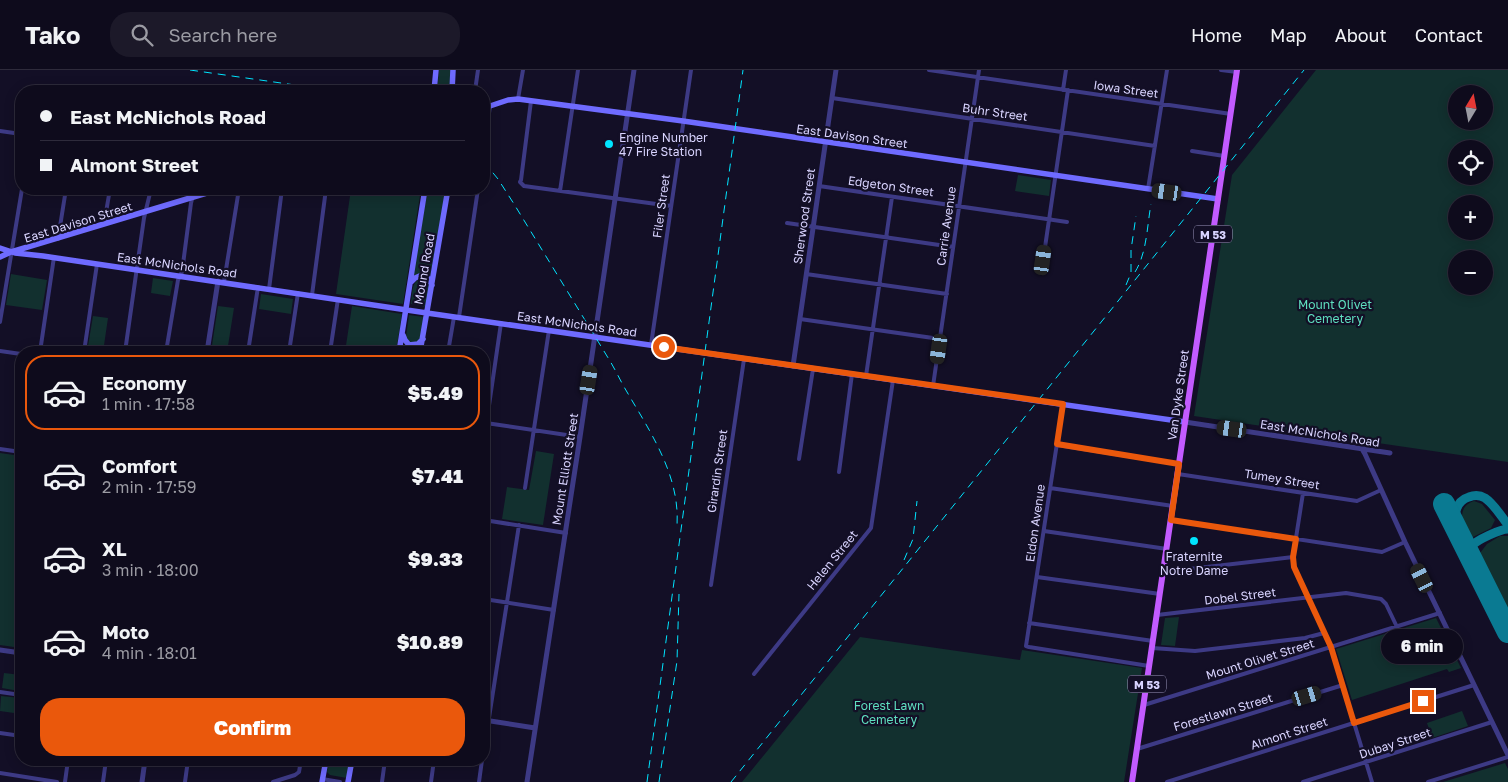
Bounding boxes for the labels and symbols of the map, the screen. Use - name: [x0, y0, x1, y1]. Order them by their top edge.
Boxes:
- street label: Iowa Street: [1092, 77, 1160, 101]
- north arrow: [1448, 85, 1492, 130]
- street label: Buhr Street: [961, 100, 1029, 124]
- street label: East Davison Street: [795, 121, 909, 151]
- place label: Engine Number 47 Fire Station: [619, 130, 708, 159]
- marker: Engine Number 47 Fire Station: [603, 138, 615, 150]
- street label: Sherwood Street: [790, 167, 818, 265]
- street label: Filer Street: [649, 173, 673, 239]
- street label: Edgeton Street: [847, 173, 935, 199]
- car: [1151, 182, 1182, 202]
- street label: Carrie Avenue: [933, 185, 959, 267]
- street label: East Davison Street: [22, 198, 134, 246]
- road number: M 53: [1194, 226, 1232, 242]
- street label: Mound Road: [410, 232, 438, 306]
- car: [1033, 244, 1052, 276]
- street label: East McNichols Road: [116, 249, 238, 281]
- park label: Mount Olivet Cemetery: [1298, 297, 1372, 326]
- street label: East McNichols Road: [516, 308, 638, 340]
- car: [929, 333, 948, 365]
- route start: [653, 336, 675, 358]
- street label: Van Dyke Street: [1164, 348, 1192, 441]
- car: [579, 364, 598, 396]
- street label: Mount Elliott Street: [549, 412, 581, 526]
- street label: East McNichols Road: [1259, 416, 1381, 450]
- car: [1216, 419, 1247, 439]
- street label: Girardin Street: [704, 428, 730, 514]
- street label: Tumey Street: [1243, 466, 1321, 492]
- street label: Eldon Avenue: [1022, 483, 1048, 563]
- street label: Helen Street: [803, 527, 861, 593]
- marker: Fraternite Notre Dame: [1188, 535, 1200, 547]
- place label: Fraternite Notre Dame: [1160, 549, 1228, 578]
- car: [1408, 561, 1435, 595]
- street label: Dobel Street: [1203, 584, 1277, 608]
- callout: 6 min: [1382, 628, 1464, 664]
- street label: Mount Olivet Street: [1204, 635, 1316, 683]
- road number: M 53: [1128, 676, 1166, 692]
- car: [1290, 684, 1323, 708]
- street label: Forestlawn Street: [1172, 690, 1275, 734]
- route end: [1412, 690, 1434, 712]
- park label: Forest Lawn Cemetery: [854, 698, 924, 727]
- street label: Almont Street: [1249, 713, 1330, 753]
- street label: Dubay Street: [1357, 724, 1433, 762]

